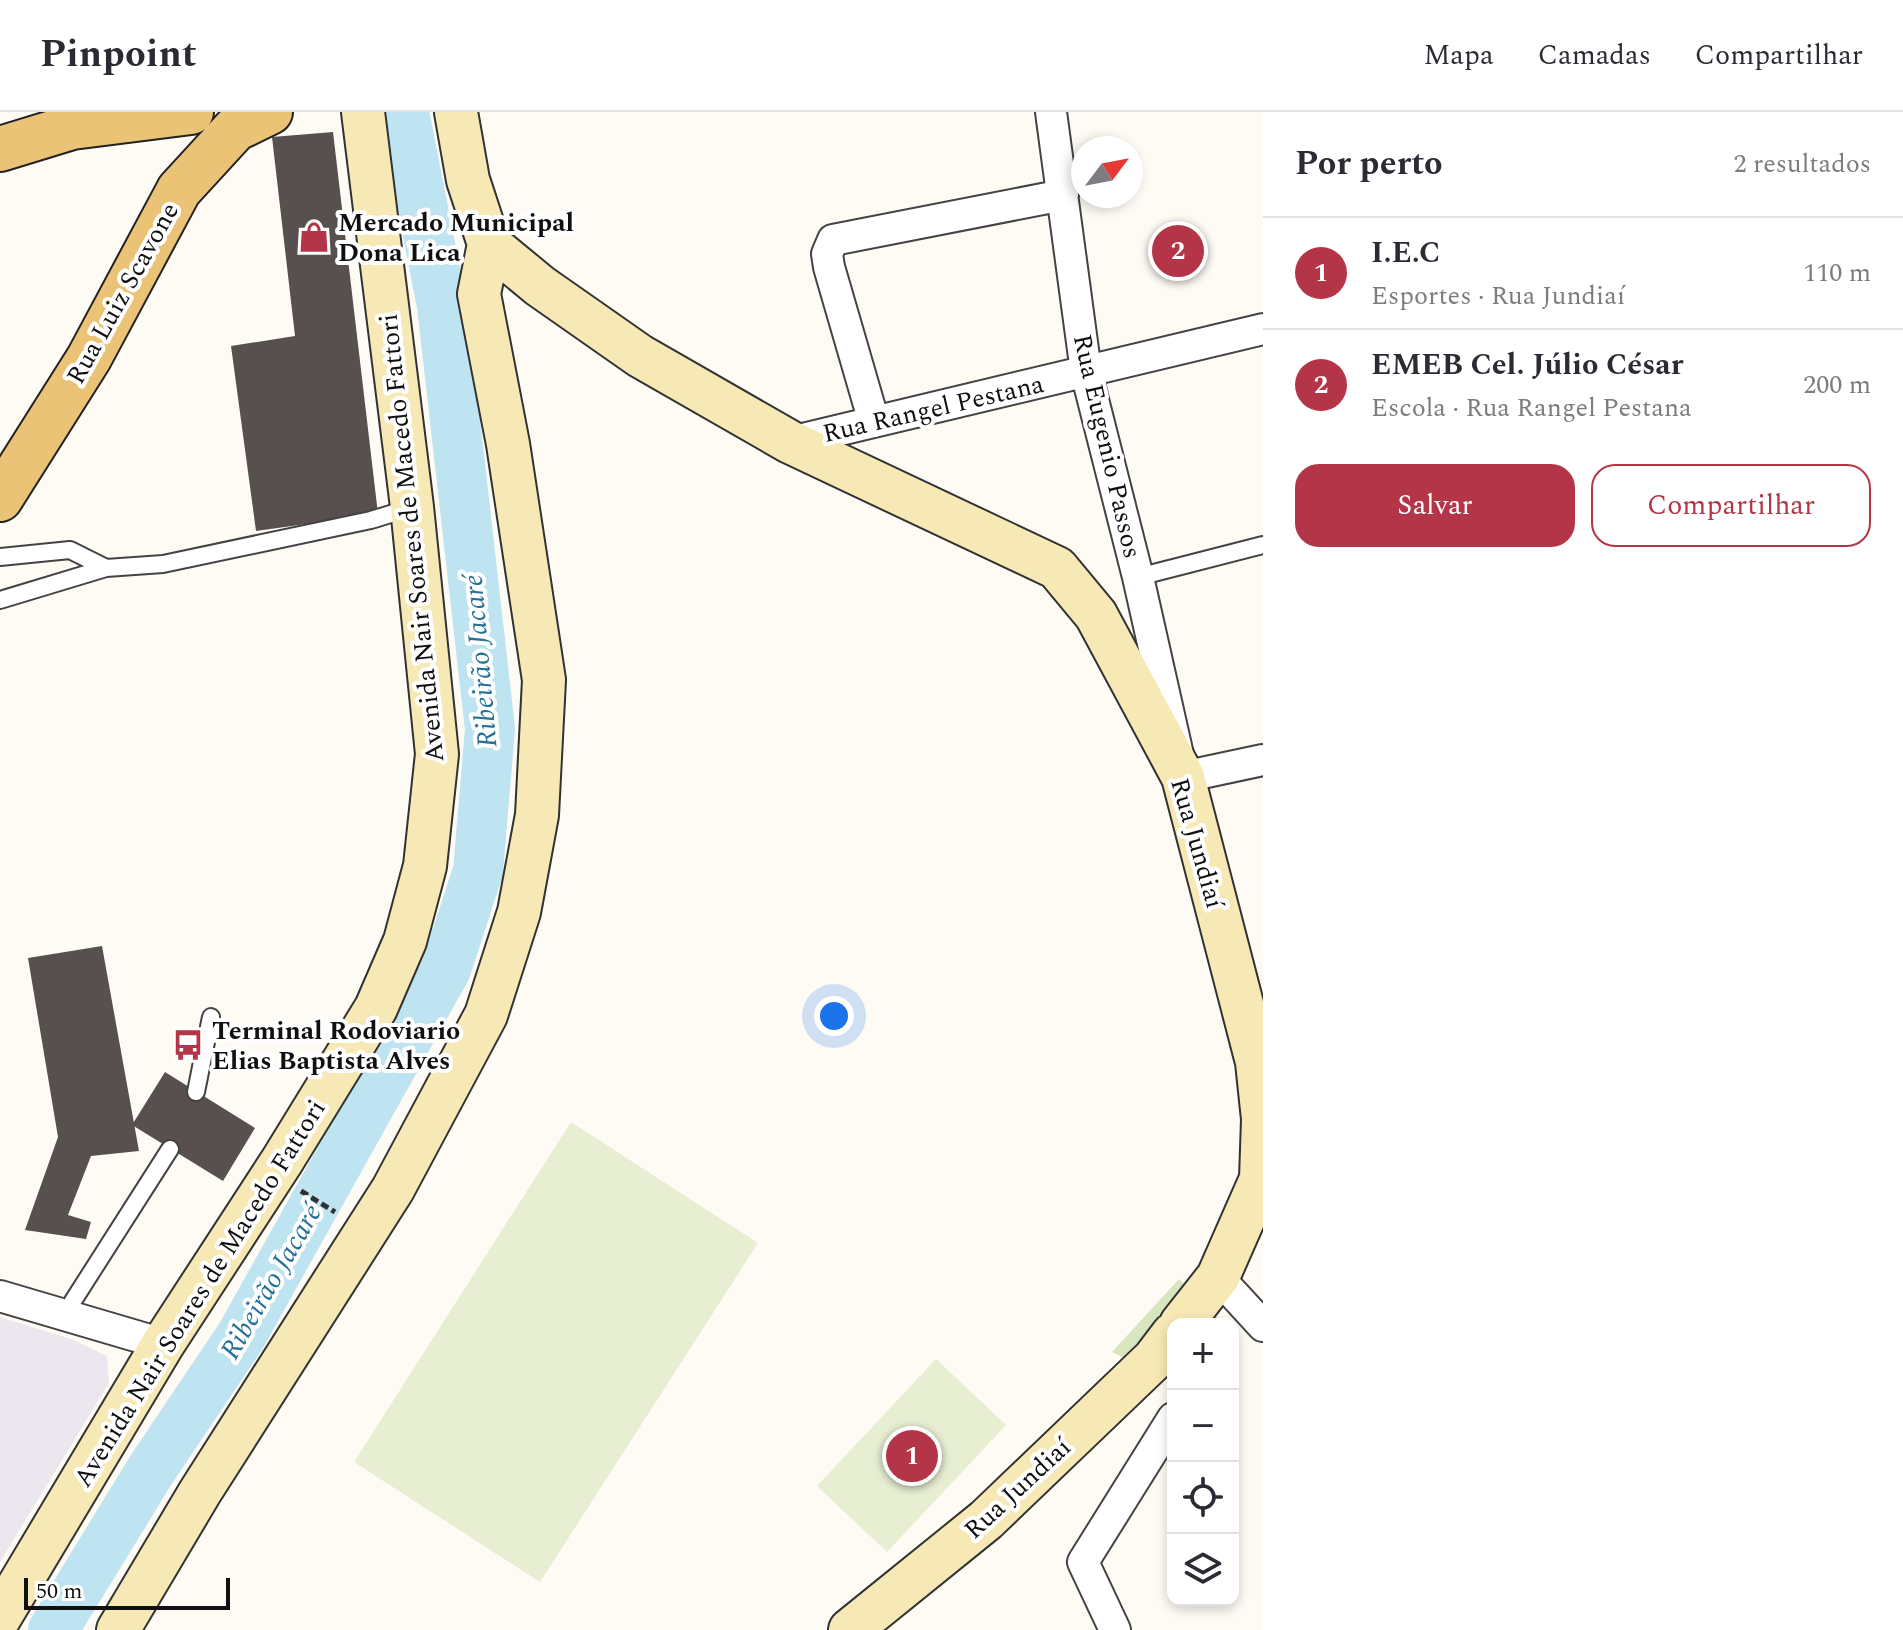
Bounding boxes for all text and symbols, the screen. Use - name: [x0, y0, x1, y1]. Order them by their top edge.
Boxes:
- text: Pinpoint: [40, 26, 197, 84]
- text: Mapa: [1423, 34, 1494, 77]
- text: Camadas: [1538, 34, 1651, 77]
- text: Compartilhar: [1695, 34, 1863, 77]
- north arrow: [1071, 136, 1143, 208]
- text: Por perto: [1295, 138, 1443, 190]
- text: 2 resultados: [1733, 144, 1871, 184]
- street label: Rua Luiz Scavone: [56, 195, 190, 392]
- place label: Mercado Municipal Dona Lica: [338, 203, 574, 273]
- shop icon: Mercado Municipal Dona Lica: [297, 220, 331, 254]
- pin: 2: [1152, 221, 1204, 281]
- text: I.E.C: [1371, 230, 1440, 276]
- text: 1: [1314, 253, 1328, 293]
- text: 110 m: [1803, 253, 1871, 293]
- text: Esportes · Rua Jundiaí: [1371, 276, 1625, 316]
- street label: Avenida Nair Soares de Macedo Fattori: [369, 312, 455, 764]
- street label: Rua Eugenio Passos: [1062, 330, 1152, 562]
- text: EMEB Cel. Júlio César: [1371, 342, 1683, 388]
- street label: Rua Rangel Pestana: [819, 364, 1048, 454]
- text: 2: [1314, 365, 1328, 405]
- text: 200 m: [1803, 365, 1871, 405]
- text: Escola · Rua Rangel Pestana: [1371, 388, 1692, 428]
- button: Salvar: [1295, 464, 1575, 547]
- button: Compartilhar: [1591, 464, 1871, 547]
- water label: Ribeirão Jacaré: [451, 570, 509, 749]
- street label: Rua Jundiaí: [1159, 773, 1235, 915]
- your location: [814, 996, 854, 1036]
- place label: Terminal Rodoviario Elias Baptista Alves: [212, 1011, 460, 1081]
- bus stop icon: Terminal Rodoviario Elias Baptista Alves: [171, 1028, 205, 1062]
- street label: Avenida Nair Soares de Macedo Fattori: [63, 1092, 336, 1495]
- water label: Ribeirão Jacaré: [209, 1193, 335, 1368]
- map controls: [1167, 1318, 1239, 1606]
- button: +: [1167, 1318, 1239, 1390]
- button: −: [1167, 1390, 1239, 1462]
- pin: 1: [886, 1426, 938, 1486]
- street label: Rua Jundiaí: [955, 1427, 1082, 1549]
- button: locate: [1167, 1462, 1239, 1534]
- button: layers: [1167, 1534, 1239, 1606]
- scale bar: [24, 1574, 230, 1610]
- text: 50 m: [36, 1575, 82, 1608]

